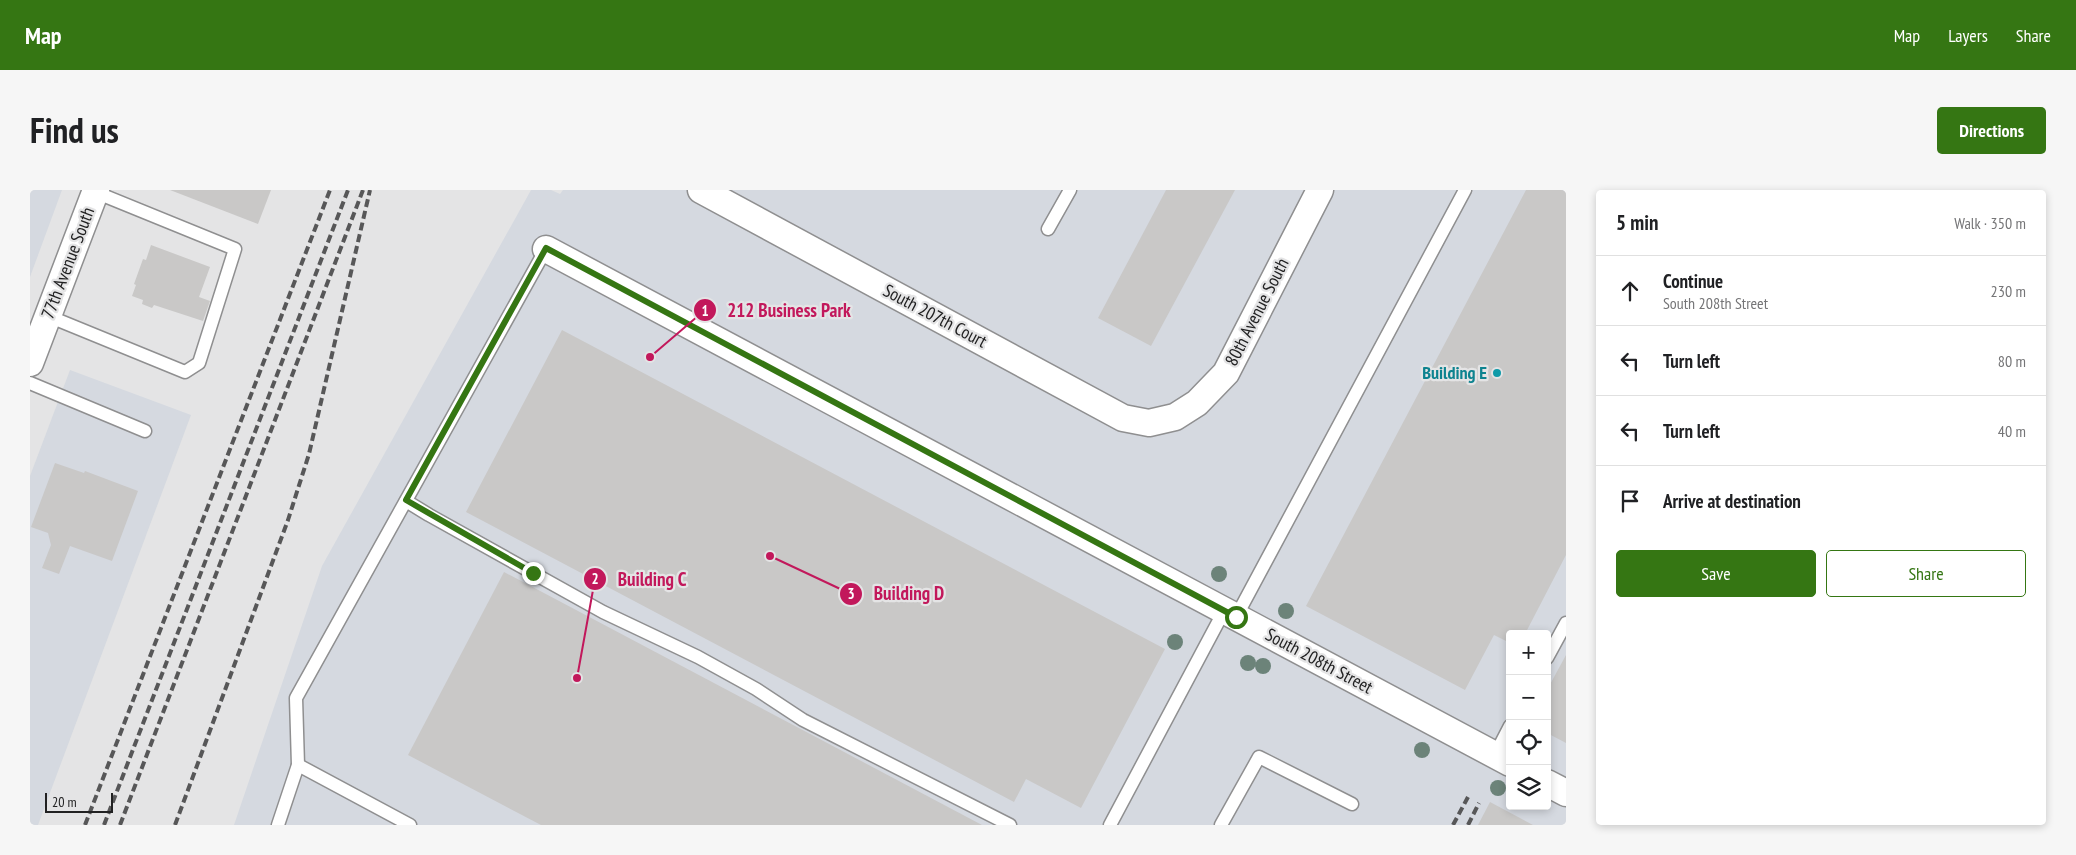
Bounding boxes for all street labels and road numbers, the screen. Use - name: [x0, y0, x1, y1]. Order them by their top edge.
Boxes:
- street label: 77th Avenue South: [36, 204, 99, 322]
- street label: 80th Avenue South: [1220, 254, 1294, 370]
- street label: South 207th Court: [879, 279, 991, 353]
- street label: South 208th Street: [1262, 623, 1377, 698]

